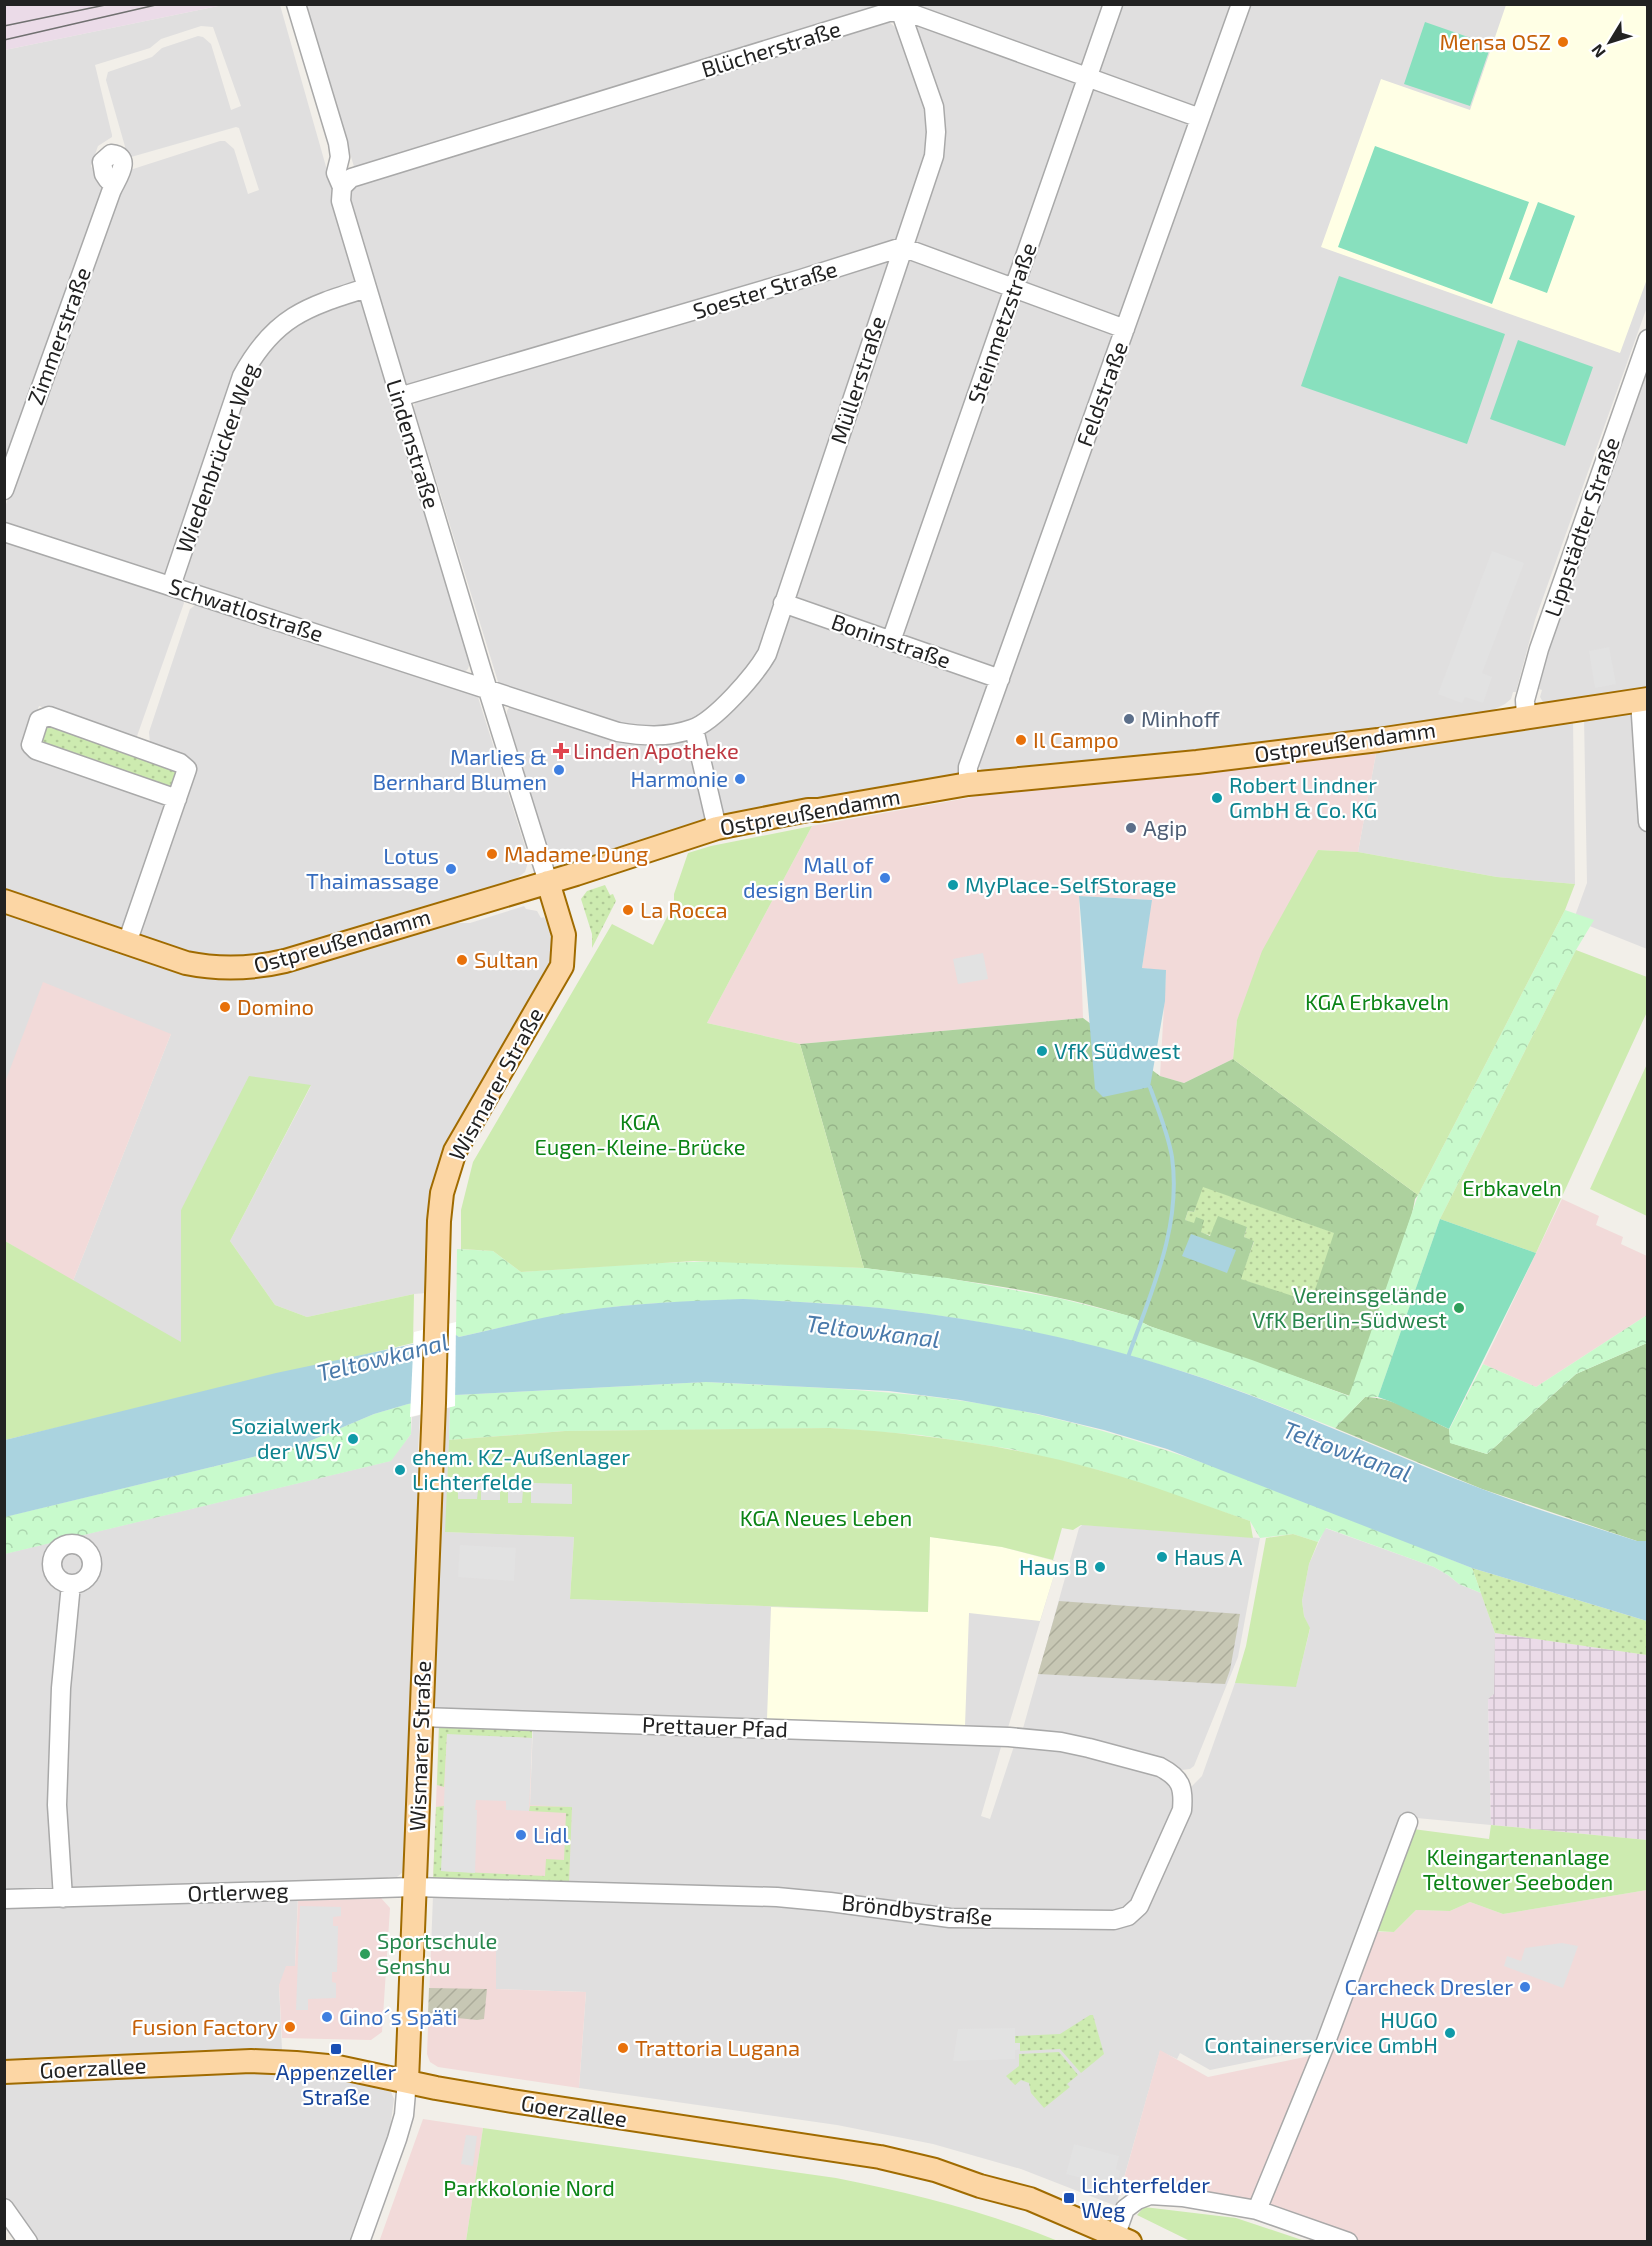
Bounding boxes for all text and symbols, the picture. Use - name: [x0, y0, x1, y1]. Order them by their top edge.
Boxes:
- north arrow: [1580, 12, 1640, 72]
- street label: Blücherstraße: [698, 15, 843, 82]
- place label: Mensa OSZ: [1439, 28, 1551, 54]
- marker: Mensa OSZ: [1556, 35, 1570, 49]
- text: N: [1587, 41, 1609, 62]
- street label: Steinmetzstraße: [961, 239, 1041, 407]
- street label: Soester Straße: [689, 255, 840, 323]
- street label: Zimmerstraße: [21, 263, 95, 408]
- street label: Müllerstraße: [824, 313, 890, 447]
- street label: Feldstraße: [1070, 338, 1132, 450]
- street label: Wiedenbrücker Weg: [170, 359, 263, 556]
- street label: Lindenstraße: [382, 376, 446, 512]
- street label: Lippstädter Straße: [1538, 433, 1624, 620]
- street label: Schwatlostraße: [166, 572, 327, 646]
- street label: Boninstraße: [828, 608, 954, 673]
- place label: Minhoff: [1141, 705, 1220, 731]
- marker: Minhoff: [1122, 712, 1136, 726]
- street label: Ostpreußendamm: [1253, 715, 1437, 767]
- place label: Il Campo: [1033, 726, 1119, 752]
- marker: Il Campo: [1014, 733, 1028, 747]
- place label: Linden Apotheke: [573, 737, 739, 763]
- place label: Marlies & Bernhard Blumen: [372, 743, 547, 794]
- marker: Linden Apotheke: [554, 744, 568, 758]
- marker: Marlies & Bernhard Blumen: [552, 763, 566, 777]
- place label: Harmonie: [631, 765, 728, 791]
- place label: Robert Lindner GmbH & Co. KG: [1229, 771, 1377, 822]
- marker: Harmonie: [733, 772, 747, 786]
- street label: Ostpreußendamm: [718, 782, 902, 840]
- marker: Robert Lindner GmbH & Co. KG: [1210, 791, 1224, 805]
- place label: Agip: [1143, 814, 1187, 840]
- marker: Agip: [1124, 821, 1138, 835]
- place label: Madame Dung: [504, 840, 648, 866]
- place label: Lotus Thaimassage: [306, 842, 439, 893]
- marker: Madame Dung: [485, 847, 499, 861]
- place label: Mall of design Berlin: [743, 851, 874, 902]
- marker: Lotus Thaimassage: [444, 862, 458, 876]
- marker: Mall of design Berlin: [878, 871, 892, 885]
- place label: MyPlace-SelfStorage: [965, 871, 1177, 897]
- marker: MyPlace-SelfStorage: [946, 878, 960, 892]
- place label: La Rocca: [640, 896, 728, 922]
- street label: Ostpreußendamm: [250, 902, 433, 978]
- marker: La Rocca: [621, 903, 635, 917]
- place label: Sultan: [474, 946, 539, 972]
- marker: Sultan: [455, 953, 469, 967]
- park label: KGA Erbkaveln: [1305, 988, 1449, 1014]
- place label: Domino: [237, 993, 314, 1019]
- marker: Domino: [218, 1000, 232, 1014]
- street label: Wismarer Straße: [442, 1003, 548, 1164]
- place label: VfK Südwest: [1054, 1037, 1180, 1063]
- marker: VfK Südwest: [1035, 1044, 1049, 1058]
- park label: KGA Eugen-Kleine-Brücke: [534, 1108, 746, 1159]
- park label: Erbkaveln: [1462, 1174, 1562, 1200]
- place label: Vereinsgelände VfK Berlin-Südwest: [1252, 1281, 1447, 1332]
- marker: Vereinsgelände VfK Berlin-Südwest: [1452, 1301, 1466, 1315]
- water label: Teltowkanal: [805, 1308, 942, 1353]
- water label: Teltowkanal: [314, 1326, 451, 1387]
- place label: Sozialwerk der WSV: [231, 1412, 342, 1463]
- water label: Teltowkanal: [1279, 1414, 1416, 1487]
- marker: Sozialwerk der WSV: [346, 1432, 360, 1446]
- place label: ehem. KZ-Außenlager Lichterfelde: [412, 1443, 630, 1494]
- marker: ehem. KZ-Außenlager Lichterfelde: [393, 1463, 407, 1477]
- park label: KGA Neues Leben: [740, 1504, 912, 1530]
- place label: Haus A: [1174, 1543, 1243, 1569]
- marker: Haus A: [1155, 1550, 1169, 1564]
- place label: Haus B: [1019, 1553, 1088, 1579]
- marker: Haus B: [1093, 1560, 1107, 1574]
- street label: Wismarer Straße: [403, 1660, 435, 1832]
- street label: Prettauer Pfad: [642, 1710, 788, 1742]
- place label: Lidl: [533, 1821, 569, 1847]
- marker: Lidl: [514, 1828, 528, 1842]
- park label: Kleingartenanlage Teltower Seeboden: [1423, 1843, 1613, 1894]
- street label: Ortlerweg: [187, 1876, 289, 1906]
- street label: Bröndbystraße: [841, 1888, 994, 1930]
- place label: Sportschule Senshu: [377, 1927, 497, 1978]
- marker: Sportschule Senshu: [358, 1947, 372, 1961]
- place label: Carcheck Dresler: [1345, 1973, 1513, 1999]
- marker: Carcheck Dresler: [1518, 1980, 1532, 1994]
- place label: Gino´s Späti: [339, 2003, 458, 2029]
- place label: HUGO Containerservice GmbH: [1204, 2006, 1438, 2057]
- marker: Gino´s Späti: [320, 2010, 334, 2024]
- place label: Fusion Factory: [132, 2013, 278, 2039]
- marker: Fusion Factory: [283, 2020, 297, 2034]
- marker: HUGO Containerservice GmbH: [1443, 2026, 1457, 2040]
- place label: Trattoria Lugana: [635, 2034, 800, 2060]
- marker: Trattoria Lugana: [616, 2041, 630, 2055]
- marker: Appenzeller Straße: [329, 2042, 343, 2056]
- street label: Goerzallee: [39, 2051, 147, 2083]
- place label: Appenzeller Straße: [276, 2058, 396, 2109]
- street label: Goerzallee: [519, 2089, 629, 2131]
- place label: Lichterfelder Weg: [1081, 2171, 1210, 2222]
- park label: Parkkolonie Nord: [443, 2174, 615, 2200]
- marker: Lichterfelder Weg: [1062, 2191, 1076, 2205]

